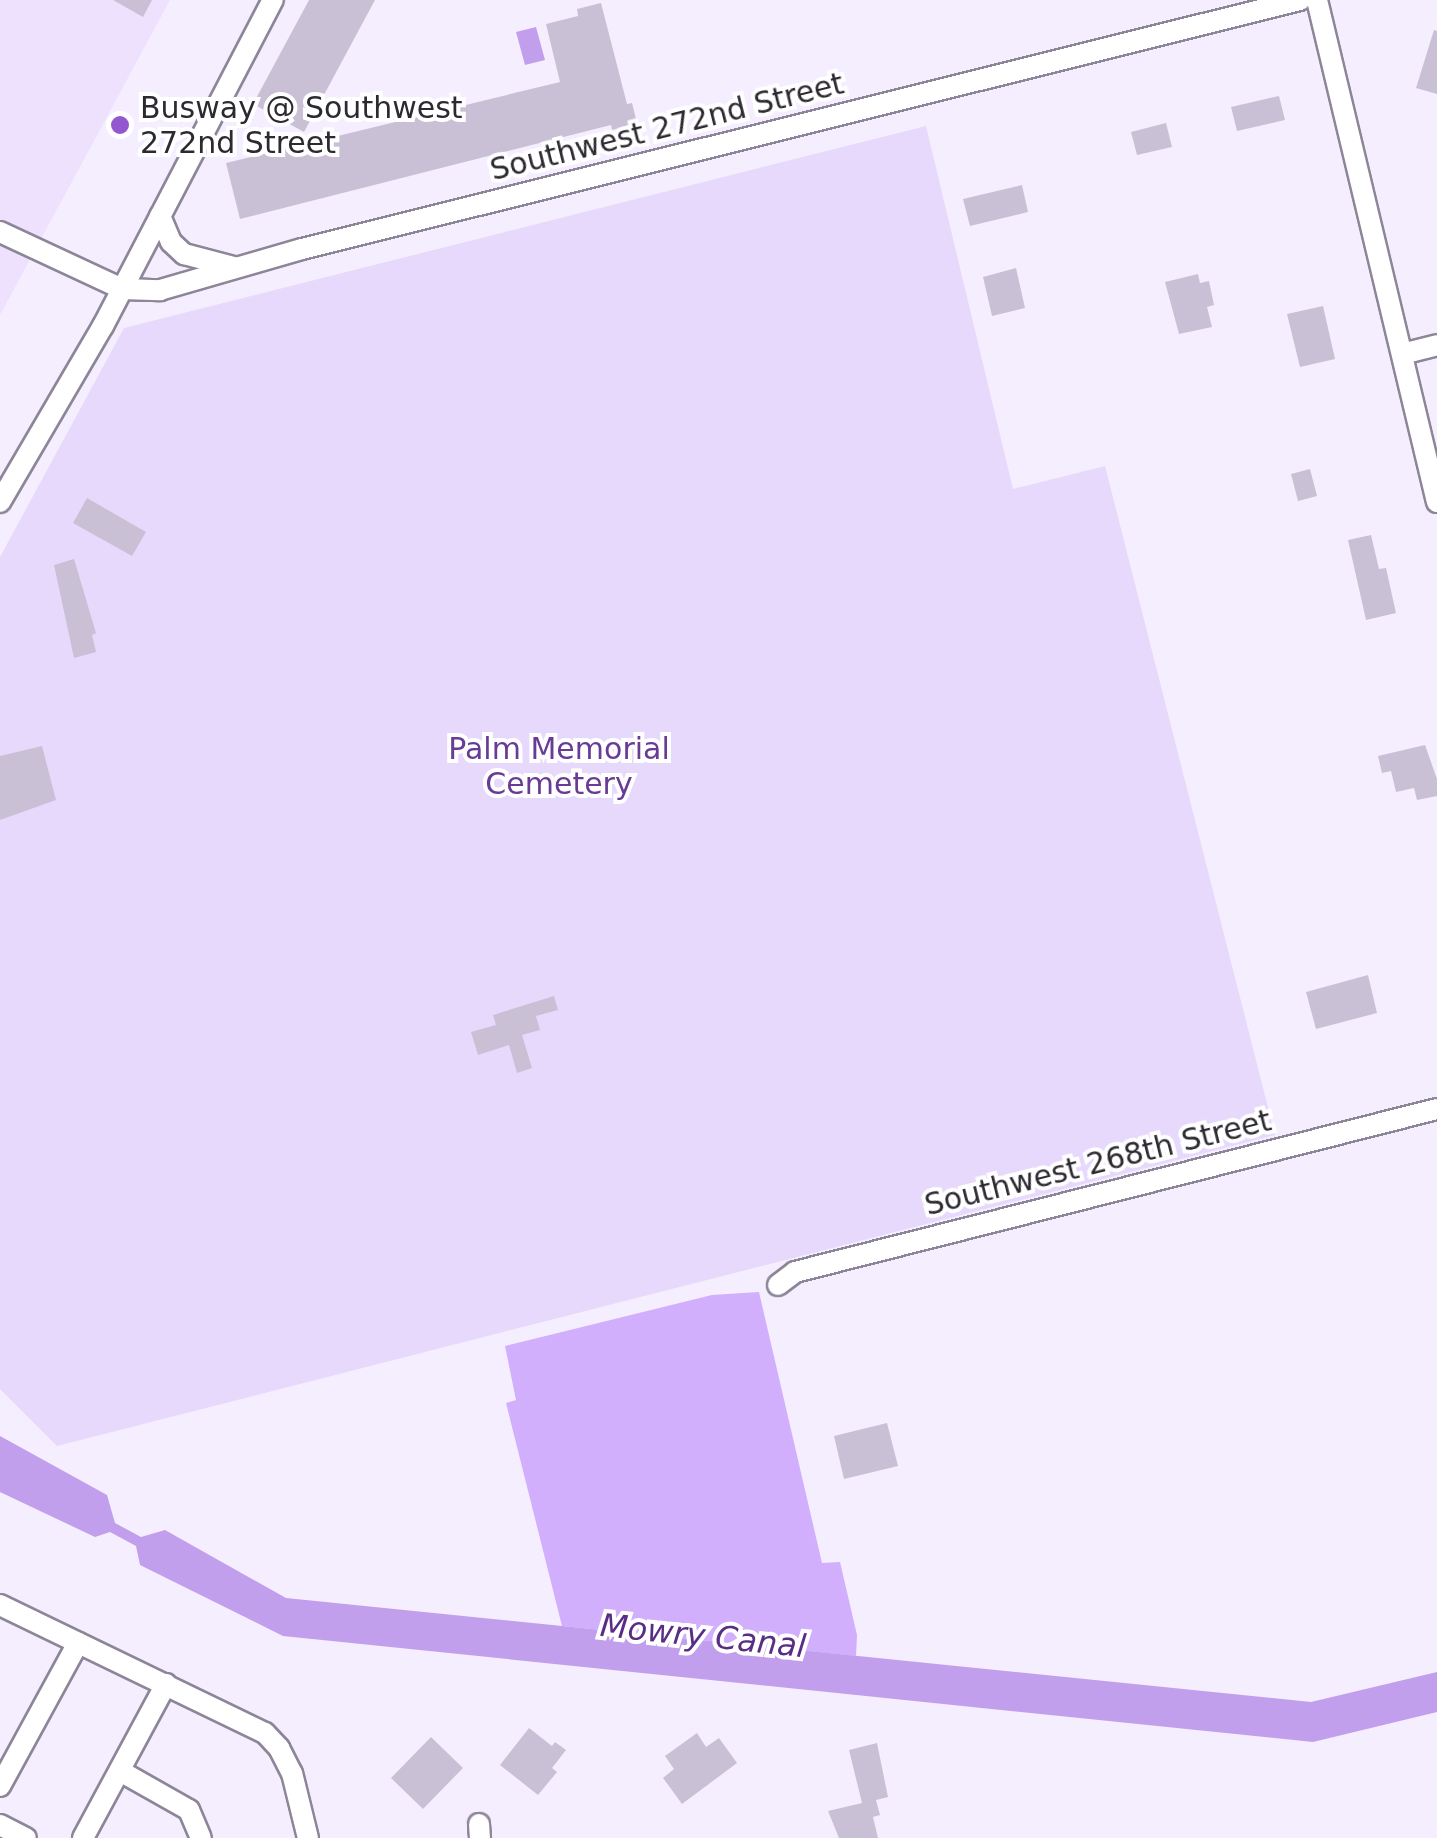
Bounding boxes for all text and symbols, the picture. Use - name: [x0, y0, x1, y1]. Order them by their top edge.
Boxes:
- street label: Southwest 272nd Street: [486, 66, 848, 188]
- place label: Busway @ Southwest 272nd Street: [140, 90, 463, 160]
- marker: Busway @ Southwest 272nd Street: [109, 114, 131, 136]
- park label: Palm Memorial Cemetery: [448, 731, 670, 802]
- street label: Southwest 268th Street: [921, 1102, 1275, 1224]
- water label: Mowry Canal: [598, 1606, 808, 1666]

